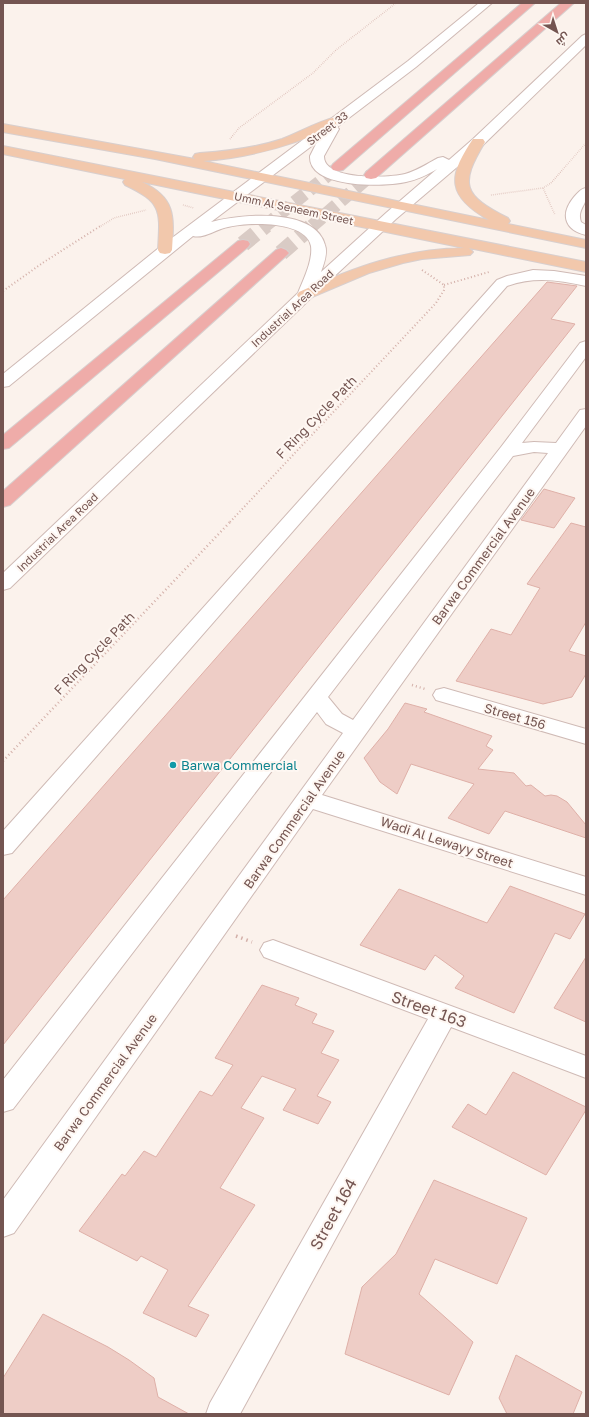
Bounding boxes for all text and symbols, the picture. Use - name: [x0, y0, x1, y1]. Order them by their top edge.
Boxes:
- north arrow: [537, 12, 577, 52]
- text: ش: [553, 30, 573, 50]
- street label: Street 33: [304, 108, 350, 148]
- street label: Umm Al Seneem Street: [233, 189, 355, 227]
- street label: Industrial Area Road: [248, 267, 336, 349]
- street label: F Ring Cycle Path: [272, 372, 360, 462]
- street label: Barwa Commercial Avenue: [428, 484, 538, 628]
- street label: Industrial Area Road: [14, 490, 100, 574]
- street label: F Ring Cycle Path: [50, 608, 138, 698]
- street label: Street 156: [482, 700, 548, 732]
- street label: Barwa Commercial Avenue: [240, 747, 348, 891]
- place label: Barwa Commercial: [181, 757, 297, 773]
- marker: Barwa Commercial: [168, 760, 178, 770]
- street label: Wadi Al Lewayy Street: [379, 813, 515, 871]
- street label: Street 163: [389, 986, 469, 1032]
- street label: Barwa Commercial Avenue: [50, 1010, 160, 1154]
- street label: Street 164: [305, 1175, 361, 1253]

